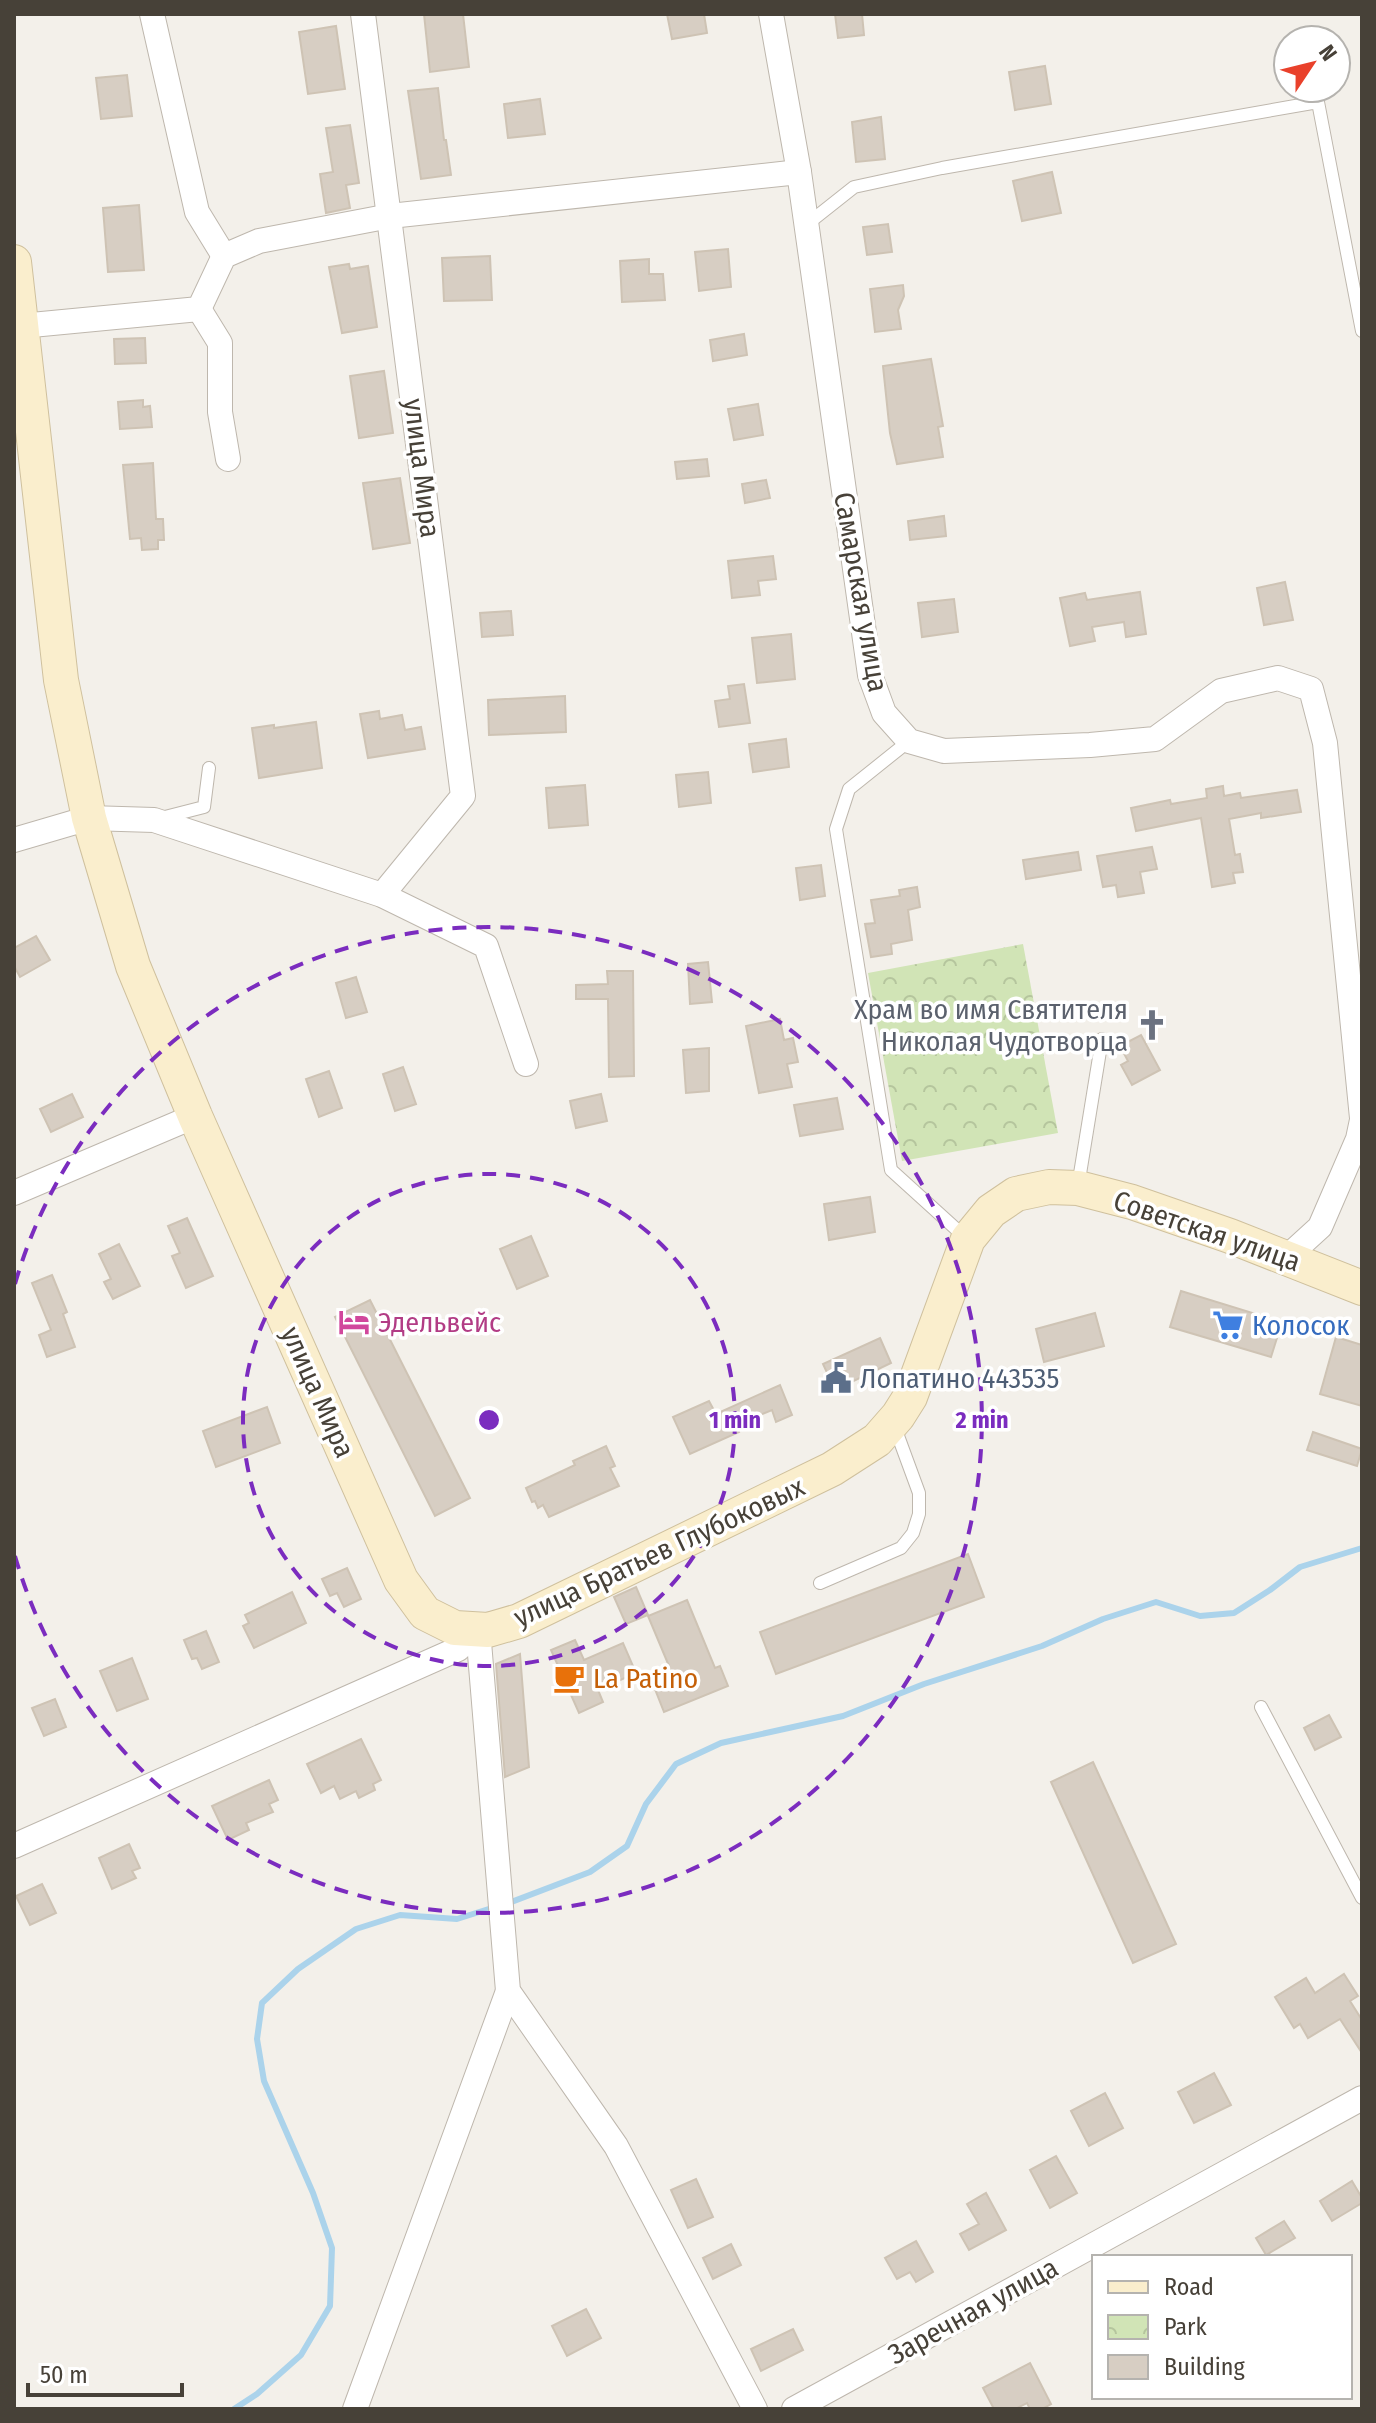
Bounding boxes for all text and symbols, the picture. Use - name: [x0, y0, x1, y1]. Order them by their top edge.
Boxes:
- north arrow: [1272, 24, 1352, 104]
- text: N: [1313, 40, 1343, 66]
- street label: улица Мира: [397, 396, 447, 540]
- street label: Самарская улица: [827, 489, 895, 695]
- place label: Храм во имя Святителя Николая Чудотворца: [854, 993, 1128, 1058]
- church icon: Храм во имя Святителя Николая Чудотворца: [1135, 1008, 1169, 1042]
- street label: Советская улица: [1109, 1184, 1305, 1278]
- hotel icon: Эдельвейс: [337, 1305, 371, 1339]
- place label: Эдельвейс: [378, 1306, 501, 1339]
- supermarket icon: Колосок: [1211, 1308, 1245, 1342]
- place label: Колосок: [1252, 1309, 1349, 1342]
- street label: улица Мира: [274, 1321, 362, 1463]
- public building icon: Лопатино 443535: [819, 1361, 853, 1395]
- place label: Лопатино 443535: [860, 1362, 1059, 1395]
- centre of rings: [475, 1406, 503, 1434]
- text: 1 min: [709, 1406, 761, 1434]
- text: 2 min: [954, 1406, 1009, 1434]
- street label: улица Братьев Глубоковых: [508, 1470, 810, 1634]
- cafe icon: La Patino: [552, 1661, 586, 1695]
- place label: La Patino: [593, 1662, 698, 1695]
- street label: Заречная улица: [882, 2251, 1064, 2371]
- legend: [1092, 2255, 1352, 2399]
- text: Road: [1164, 2273, 1214, 2301]
- text: Park: [1164, 2313, 1207, 2341]
- scale bar: [28, 2347, 182, 2397]
- text: Building: [1164, 2353, 1246, 2381]
- text: 50 m: [40, 2361, 88, 2389]

